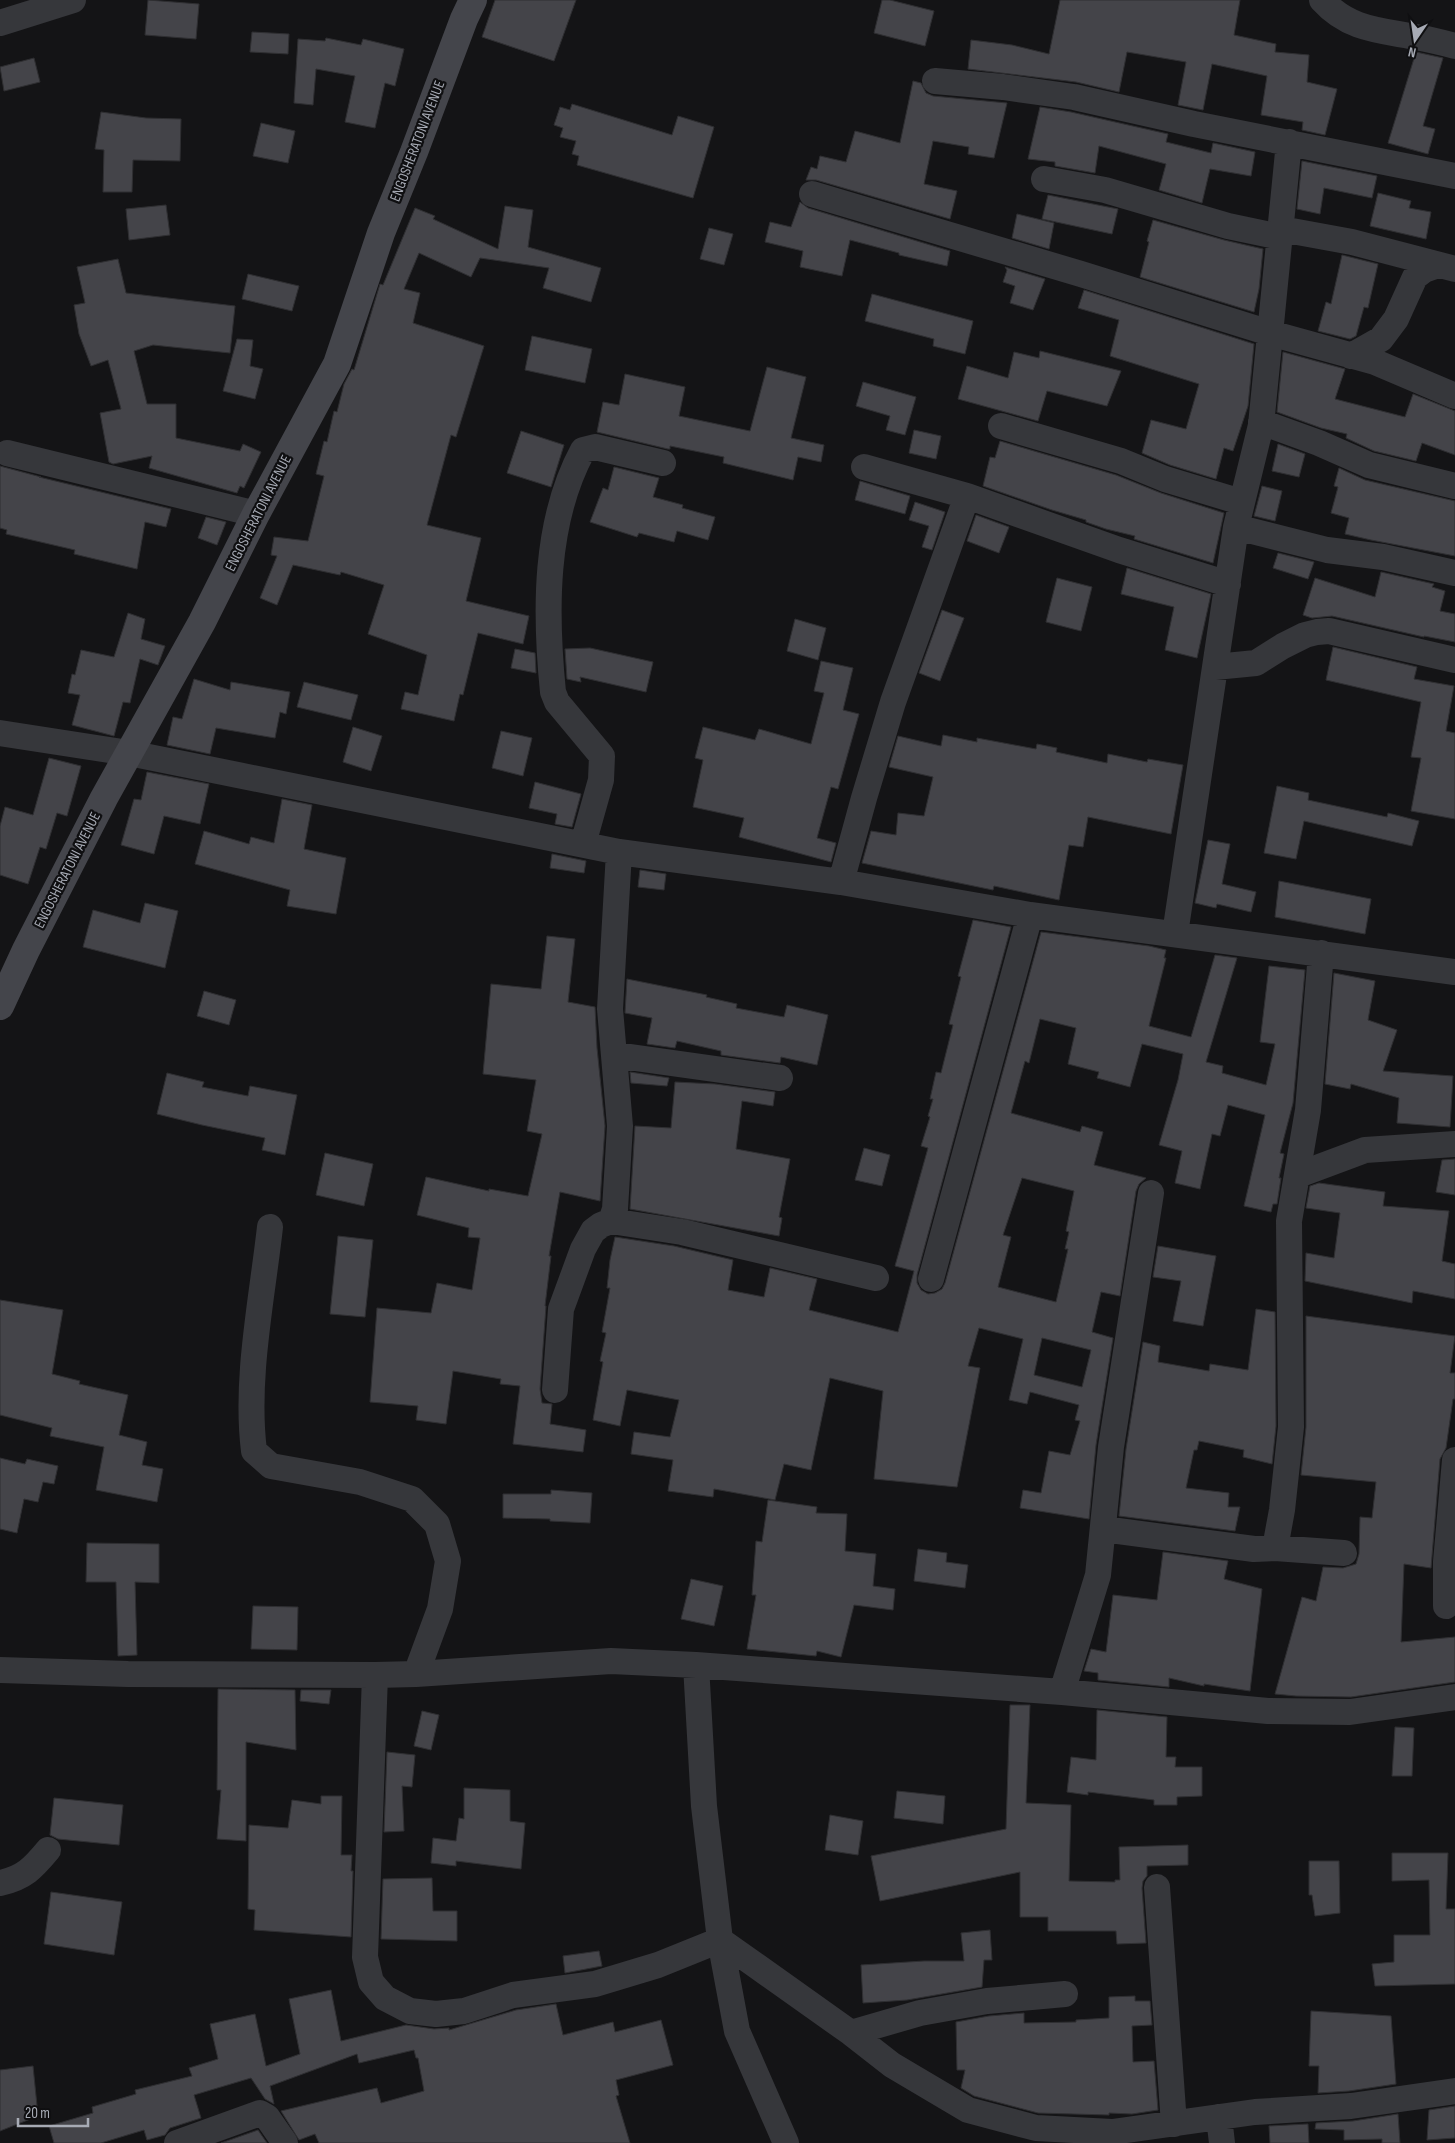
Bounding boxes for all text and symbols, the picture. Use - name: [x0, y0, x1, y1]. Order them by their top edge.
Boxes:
- north arrow: [1390, 15, 1440, 65]
- text: N: [1407, 43, 1418, 61]
- street label: ENGOSHERATONI AVENUE: [386, 78, 449, 204]
- street label: ENGOSHERATONI AVENUE: [221, 452, 296, 575]
- street label: ENGOSHERATONI AVENUE: [30, 809, 105, 932]
- scale bar: [18, 2096, 88, 2128]
- text: 20 m: [25, 2104, 50, 2123]

